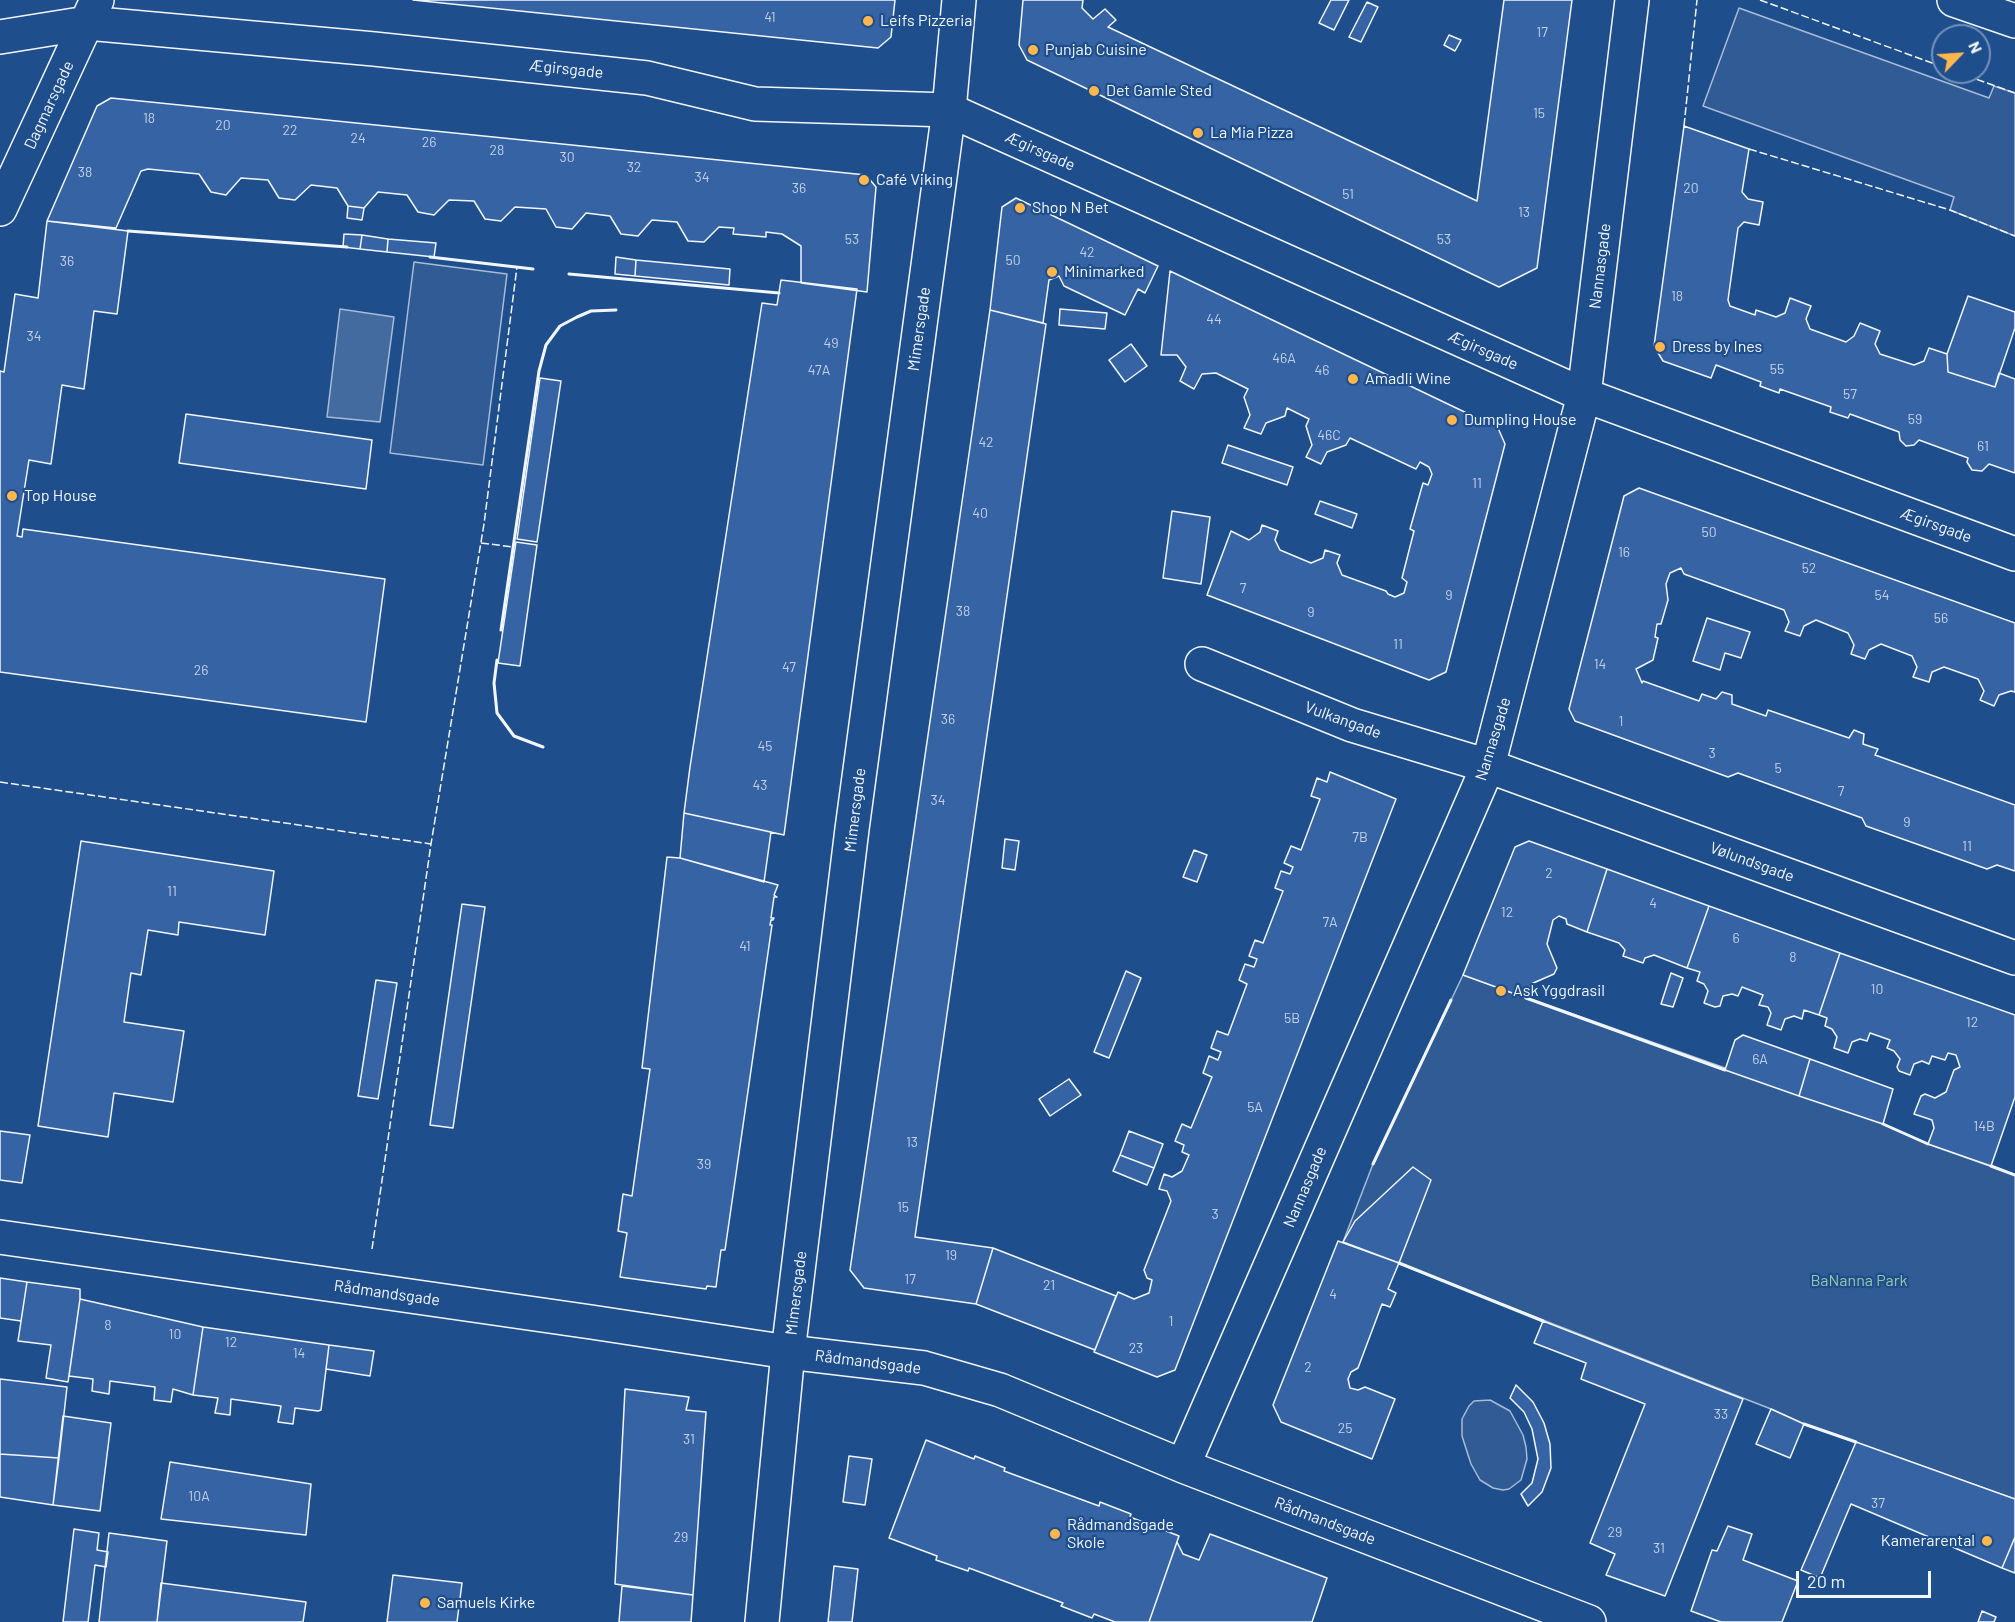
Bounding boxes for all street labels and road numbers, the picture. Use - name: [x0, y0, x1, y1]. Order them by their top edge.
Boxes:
- street label: Ægirsgade: [528, 56, 604, 82]
- street label: Dagmarsgade: [20, 58, 78, 152]
- street label: Ægirsgade: [1002, 127, 1078, 175]
- street label: Nannasgade: [1585, 222, 1615, 310]
- street label: Mimersgade: [904, 286, 934, 372]
- street label: Ægirsgade: [1445, 326, 1521, 374]
- street label: Ægirsgade: [1898, 503, 1974, 547]
- street label: Nannasgade: [1471, 695, 1515, 783]
- street label: Vulkangade: [1302, 697, 1384, 743]
- street label: Mimersgade: [840, 767, 870, 853]
- street label: Vølundsgade: [1707, 838, 1797, 886]
- street label: Nannasgade: [1279, 1144, 1331, 1230]
- street label: Mimersgade: [781, 1250, 811, 1336]
- street label: Rådmandsgade: [333, 1276, 441, 1310]
- street label: Rådmandsgade: [814, 1346, 922, 1378]
- street label: Rådmandsgade: [1272, 1493, 1378, 1549]

